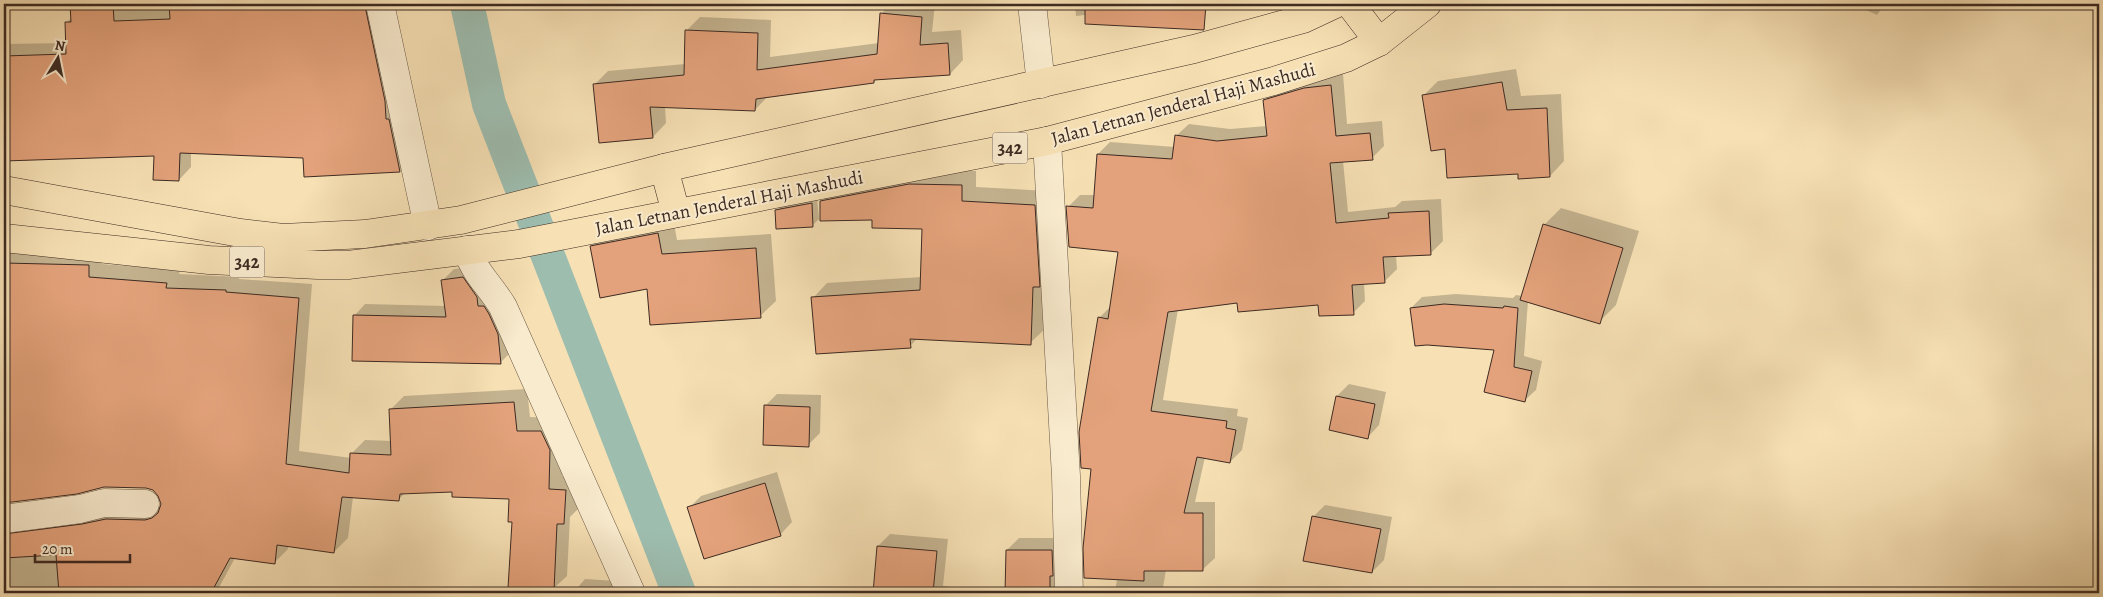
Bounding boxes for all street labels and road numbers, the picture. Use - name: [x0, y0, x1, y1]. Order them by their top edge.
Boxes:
- street label: Jalan Letnan Jenderal Haji Mashudi: [1048, 56, 1318, 152]
- road number: 342: [992, 132, 1028, 164]
- street label: Jalan Letnan Jenderal Haji Mashudi: [593, 164, 865, 242]
- road number: 342: [230, 246, 264, 278]

